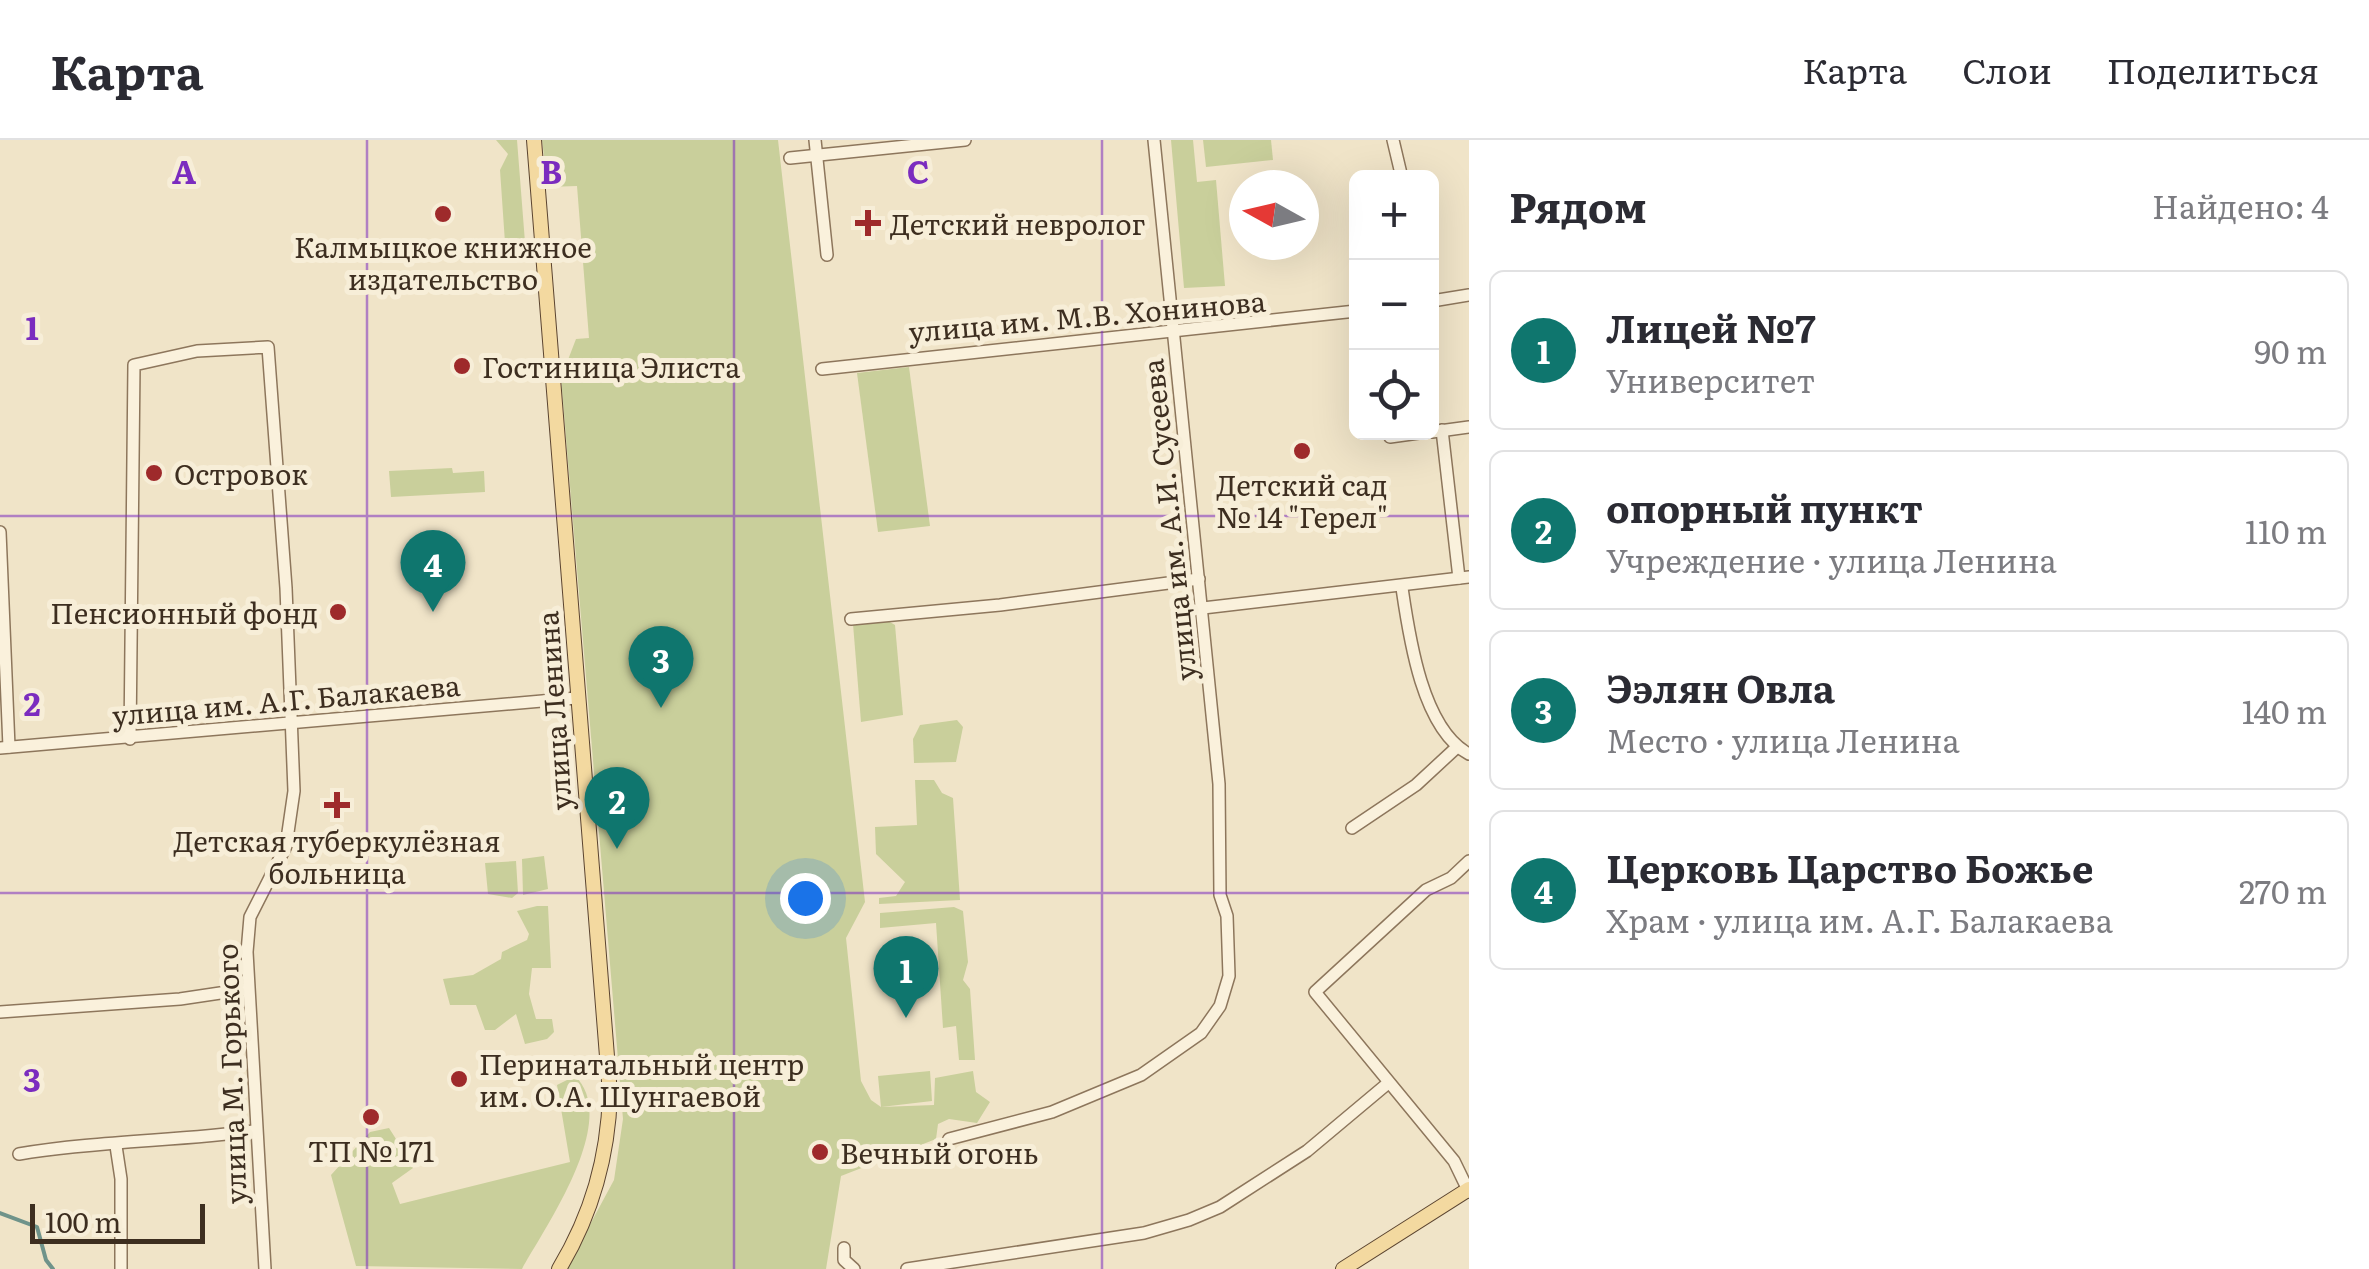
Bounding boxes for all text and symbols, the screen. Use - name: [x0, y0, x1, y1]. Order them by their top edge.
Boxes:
- text: Карта: [50, 34, 204, 105]
- text: Карта: [1802, 43, 1907, 95]
- text: Слои: [1962, 43, 2052, 95]
- text: Поделиться: [2107, 43, 2319, 95]
- text: A: [172, 146, 196, 194]
- text: B: [540, 146, 562, 194]
- text: C: [907, 146, 929, 194]
- north arrow: [1229, 170, 1319, 260]
- map controls: [1349, 170, 1439, 440]
- button: +: [1349, 170, 1439, 260]
- text: Рядом: [1509, 174, 1647, 236]
- text: Найдено: 4: [2152, 181, 2329, 229]
- place label: Детский невролог: [890, 202, 1146, 244]
- marker: Калмыцкое книжное издательство: [432, 203, 454, 225]
- marker: Детский невролог: [855, 210, 881, 236]
- place label: Калмыцкое книжное издательство: [294, 225, 592, 299]
- button: −: [1349, 260, 1439, 350]
- street label: улица им. М.В. Хонинова: [907, 278, 1267, 352]
- text: Лицей №7: [1606, 298, 1816, 355]
- text: 1: [25, 302, 39, 350]
- text: 1: [1537, 326, 1550, 374]
- text: 90 m: [2254, 326, 2327, 374]
- place label: Гостиница Элиста: [482, 345, 740, 387]
- button: locate: [1349, 350, 1439, 440]
- marker: Гостиница Элиста: [451, 355, 473, 377]
- text: Университет: [1606, 355, 1815, 403]
- street label: улица им. А.И. Сусеева: [1130, 357, 1206, 683]
- marker: Детский сад № 14 "Герел": [1291, 440, 1313, 462]
- place label: Островок: [174, 452, 308, 494]
- marker: Островок: [143, 462, 165, 484]
- place label: Детский сад № 14 "Герел": [1216, 463, 1388, 537]
- text: опорный пункт: [1606, 478, 1923, 535]
- text: 2: [1535, 506, 1552, 554]
- text: 110 m: [2245, 506, 2327, 554]
- pin: 4: [400, 530, 466, 612]
- text: Учреждение · улица Ленина: [1606, 535, 2057, 583]
- place label: Пенсионный фонд: [50, 591, 318, 633]
- marker: Пенсионный фонд: [327, 601, 349, 623]
- street label: улица Ленина: [525, 610, 581, 812]
- pin: 3: [628, 626, 694, 708]
- text: Ээлян Овла: [1606, 658, 1835, 715]
- street label: улица им. А.Г. Балакаева: [110, 663, 462, 735]
- text: 2: [23, 678, 41, 726]
- text: 3: [1535, 686, 1552, 734]
- text: 140 m: [2242, 686, 2327, 734]
- text: Место · улица Ленина: [1606, 715, 1960, 763]
- pin: 2: [584, 766, 650, 849]
- marker: Детская туберкулёзная больница: [324, 792, 350, 818]
- place label: Детская туберкулёзная больница: [174, 819, 500, 893]
- text: Церковь Царство Божье: [1606, 838, 2093, 895]
- text: 4: [1534, 866, 1553, 914]
- text: 270 m: [2239, 866, 2327, 914]
- your location: [780, 873, 831, 924]
- text: Храм · улица им. А.Г. Балакаева: [1606, 895, 2113, 943]
- pin: 1: [874, 936, 938, 1018]
- street label: улица М. Горького: [204, 943, 256, 1205]
- place label: Перинатальный центр им. О.А. Шунгаевой: [479, 1042, 804, 1116]
- text: 3: [23, 1054, 41, 1102]
- marker: Перинатальный центр им. О.А. Шунгаевой: [448, 1068, 470, 1090]
- marker: ТП № 171: [360, 1106, 382, 1128]
- place label: ТП № 171: [308, 1129, 434, 1171]
- place label: Вечный огонь: [840, 1131, 1038, 1173]
- marker: Вечный огонь: [809, 1141, 831, 1163]
- scale bar: [30, 1199, 205, 1244]
- text: 100 m: [45, 1200, 122, 1242]

